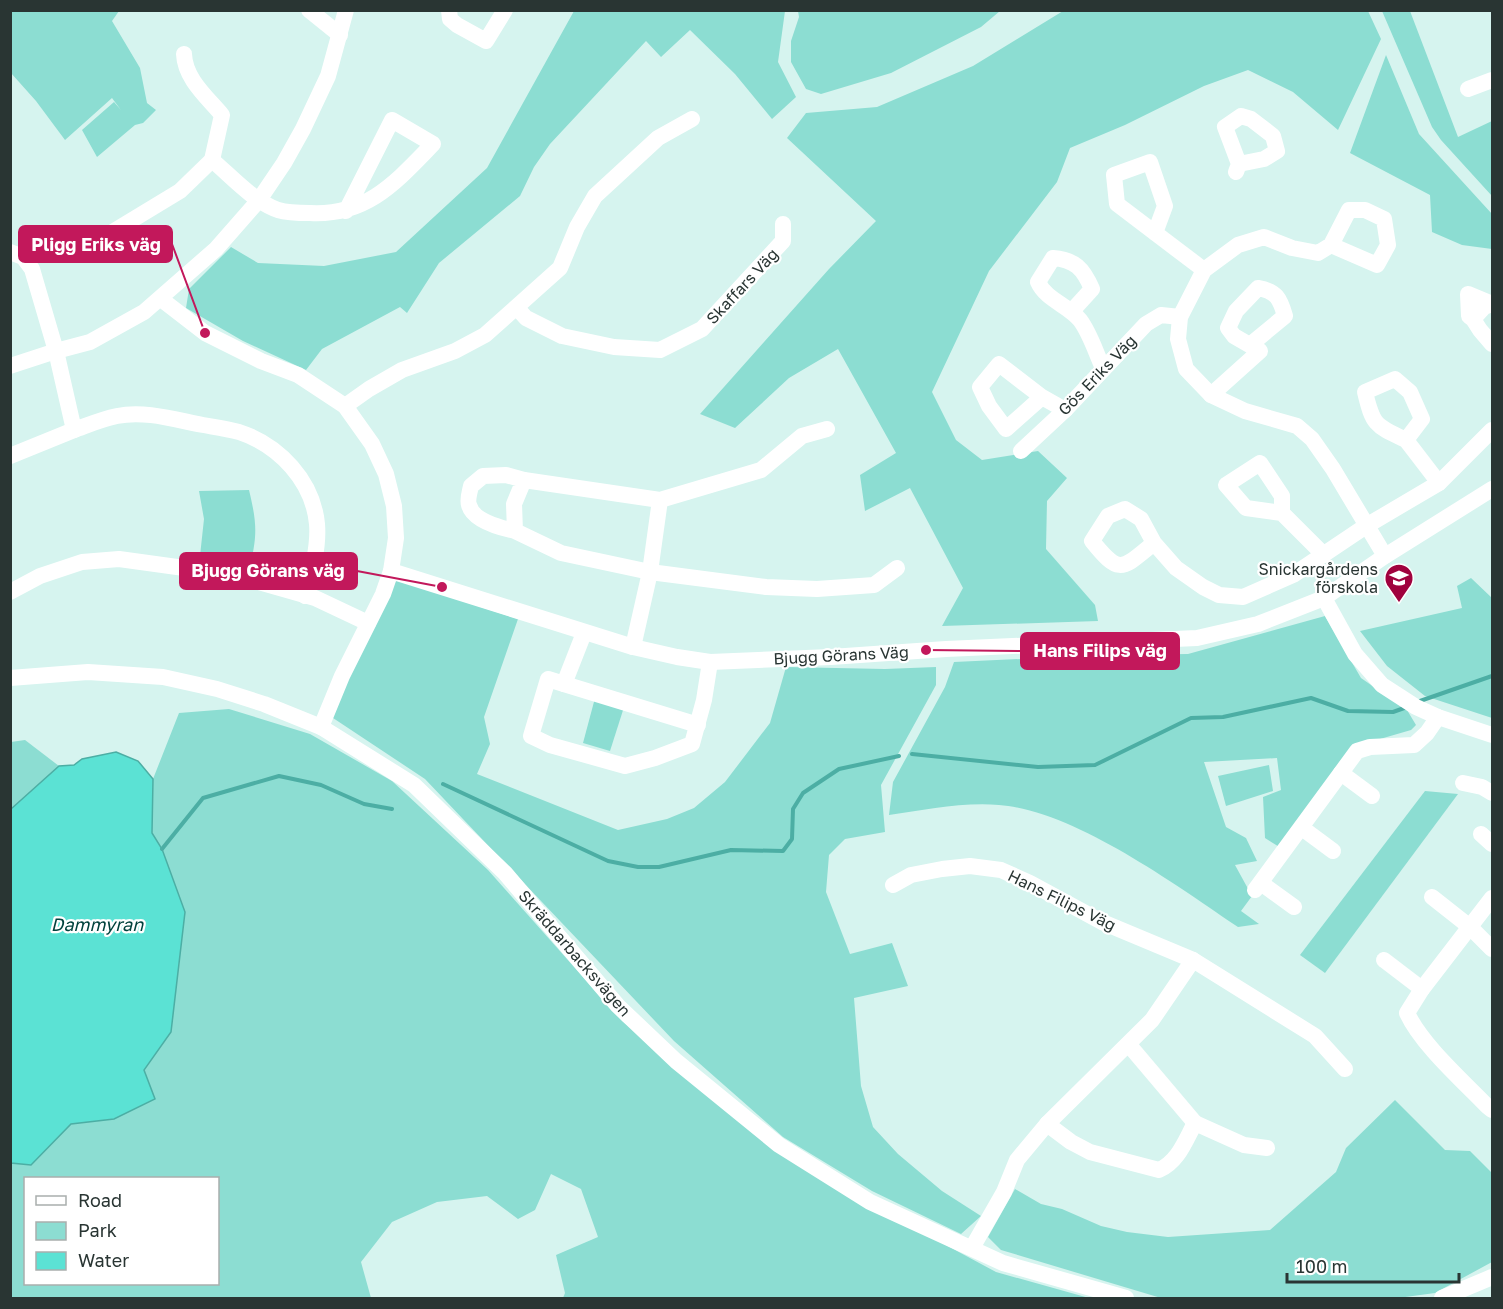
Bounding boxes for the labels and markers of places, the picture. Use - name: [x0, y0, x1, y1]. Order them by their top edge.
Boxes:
- callout: Pligg Eriks väg: [19, 226, 172, 262]
- callout: Bjugg Görans väg: [180, 553, 357, 589]
- place label: Snickargårdens förskola: [1259, 559, 1378, 597]
- school or university icon: Snickargårdens förskola: [1383, 562, 1415, 604]
- callout: Hans Filips väg: [1021, 633, 1179, 669]

